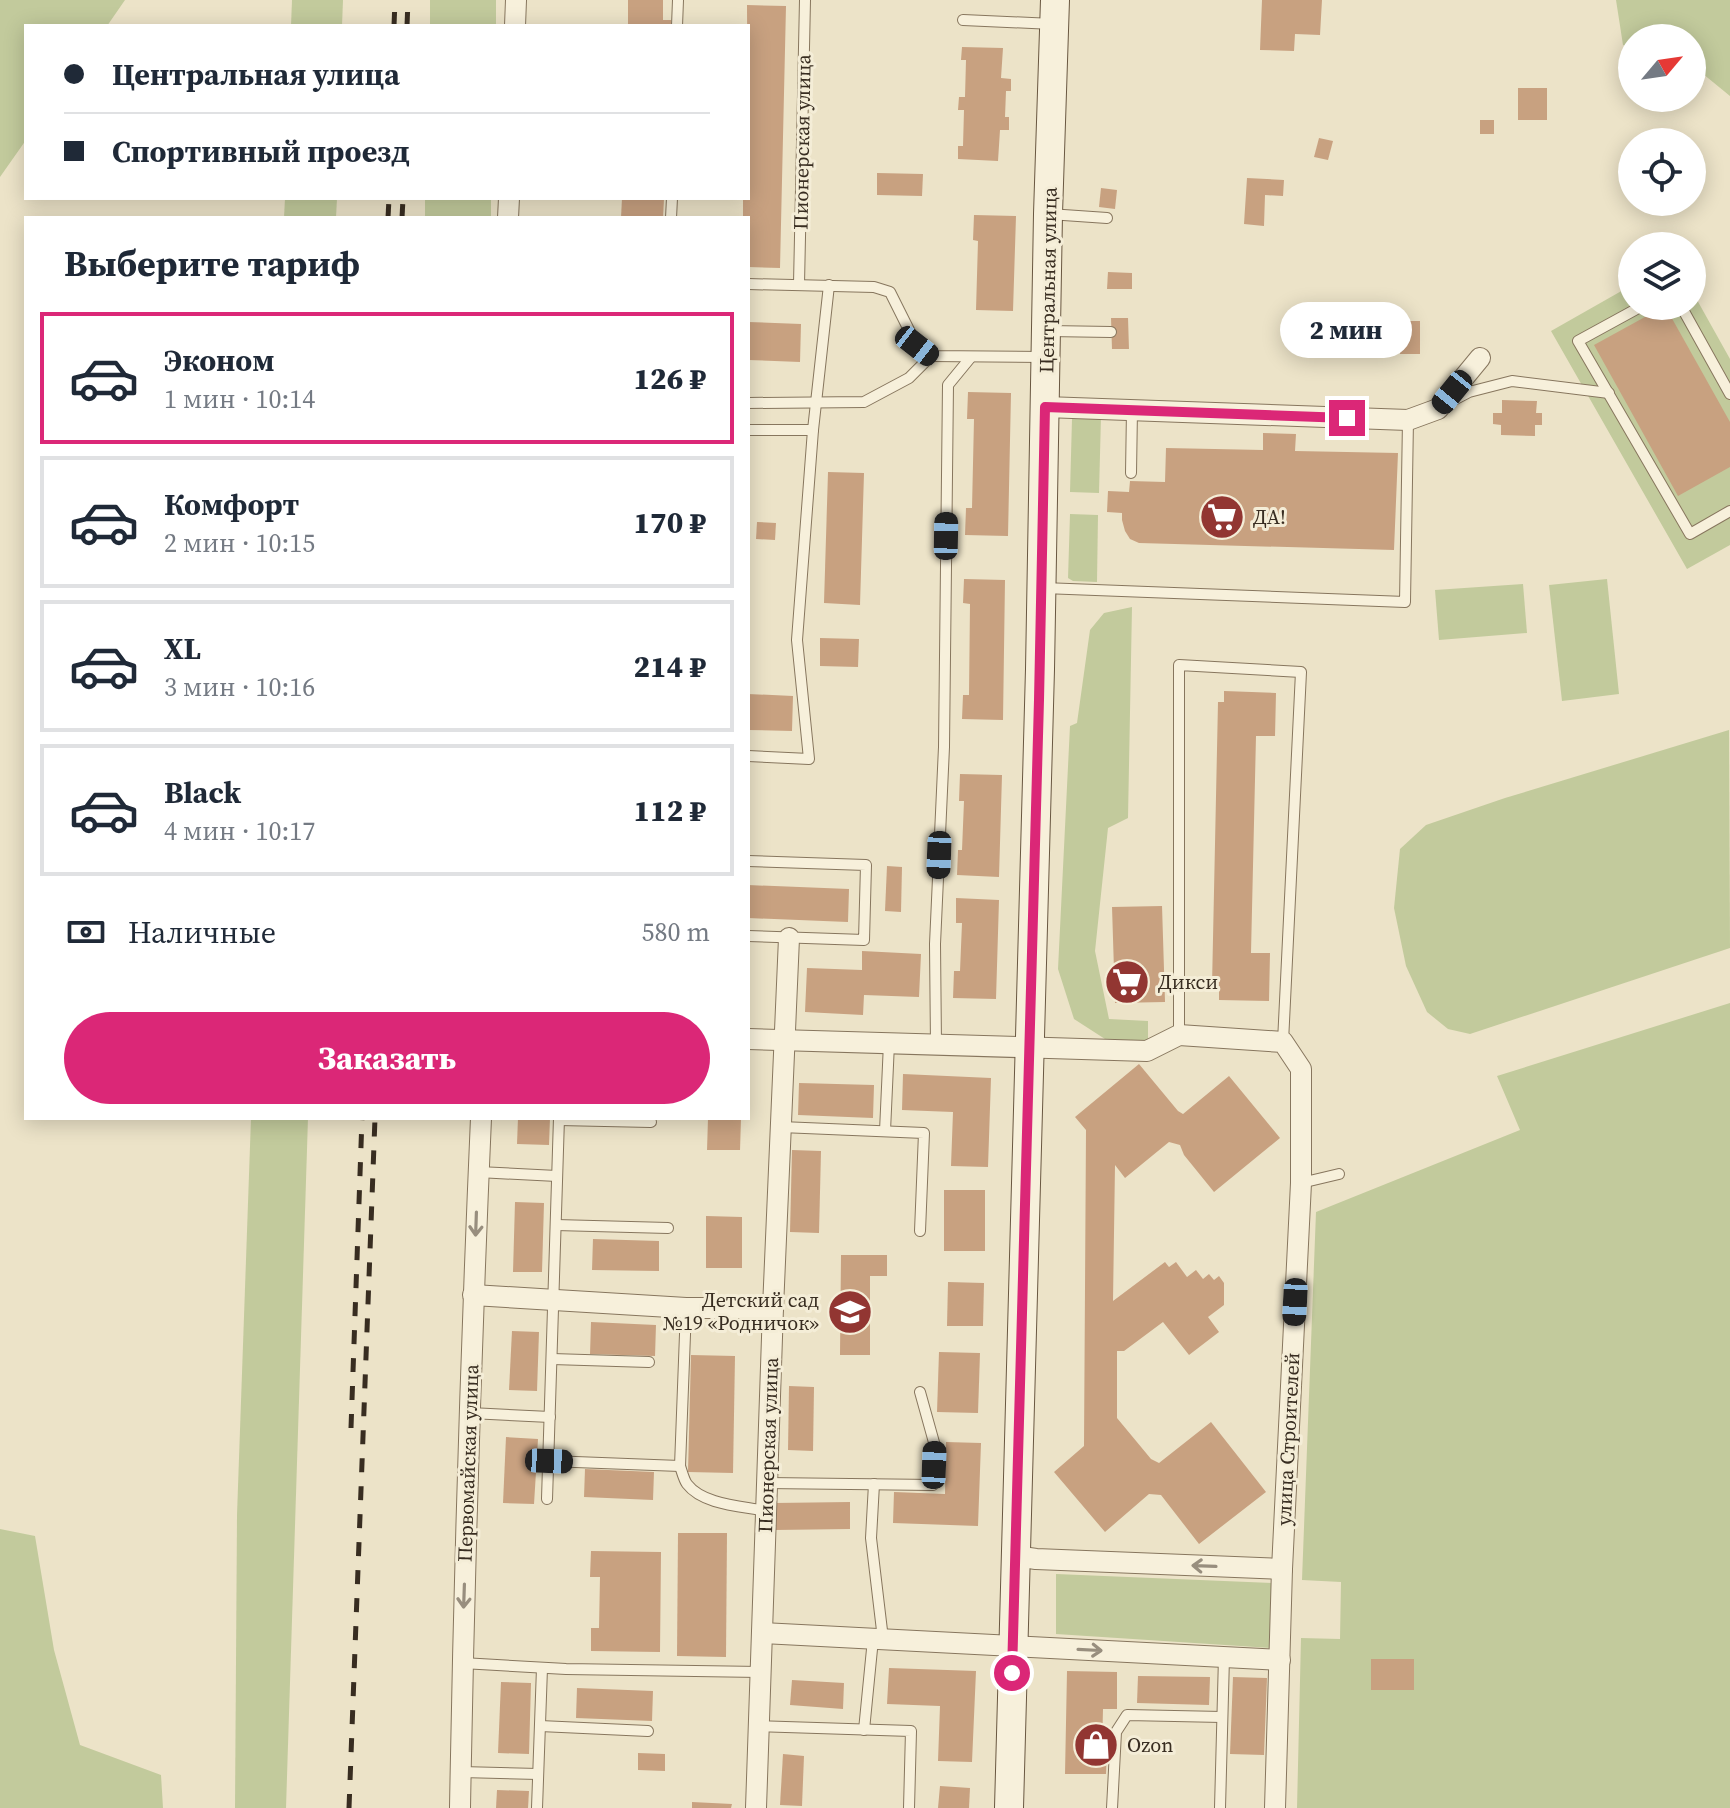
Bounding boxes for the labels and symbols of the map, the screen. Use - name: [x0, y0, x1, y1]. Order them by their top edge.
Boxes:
- north arrow: [1618, 24, 1706, 112]
- street label: Пионерская улица: [786, 53, 818, 230]
- street label: Центральная улица: [1032, 186, 1064, 373]
- callout: 2 мин: [1281, 302, 1413, 358]
- car: [891, 322, 943, 370]
- car: [1428, 366, 1476, 418]
- route end: [1329, 400, 1365, 436]
- supermarket icon: ДА!: [1198, 493, 1246, 541]
- place label: ДА!: [1253, 503, 1286, 531]
- car: [934, 512, 958, 560]
- car: [926, 831, 952, 879]
- supermarket icon: Дикси: [1103, 958, 1151, 1006]
- place label: Дикси: [1158, 968, 1218, 996]
- one-way arrow: [469, 1210, 484, 1237]
- car: [1282, 1277, 1308, 1327]
- place label: Детский сад №19 «Родничок»: [663, 1286, 819, 1337]
- school or university icon: Детский сад №19 «Родничок»: [826, 1288, 874, 1336]
- street label: улица Строителей: [1269, 1352, 1307, 1526]
- street label: Пионерская улица: [751, 1356, 785, 1533]
- street label: Первомайская улица: [451, 1363, 485, 1562]
- car: [921, 1441, 947, 1489]
- car: [525, 1448, 573, 1474]
- one-way arrow: [1191, 1559, 1218, 1574]
- one-way arrow: [457, 1582, 472, 1609]
- one-way arrow: [1076, 1643, 1103, 1658]
- route start: [994, 1655, 1030, 1691]
- shop icon: Ozon: [1072, 1721, 1120, 1769]
- place label: Ozon: [1127, 1731, 1173, 1759]

